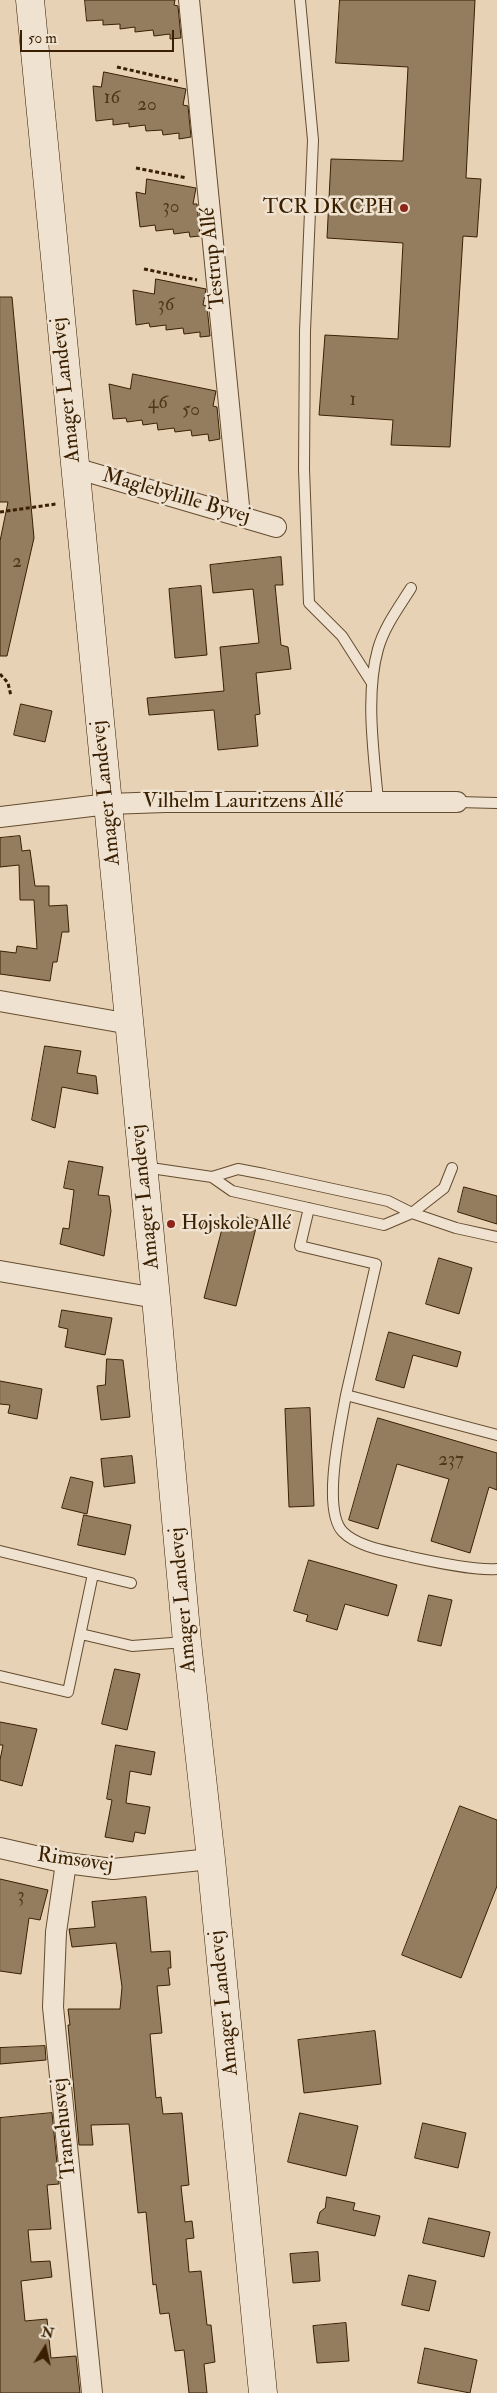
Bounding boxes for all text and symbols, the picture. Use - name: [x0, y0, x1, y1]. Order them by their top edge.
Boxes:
- scale bar: [22, 20, 176, 52]
- text: 50 m: [28, 29, 57, 48]
- house number: 16: [104, 88, 120, 110]
- house number: 20: [137, 95, 157, 117]
- place label: TCR DK CPH: [263, 195, 394, 221]
- house number: 30: [162, 197, 180, 219]
- marker: TCR DK CPH: [398, 202, 410, 214]
- street label: Testrup Allé: [196, 206, 232, 310]
- house number: 36: [158, 295, 174, 317]
- street label: Amager Landevej: [47, 316, 87, 464]
- house number: 1: [350, 390, 356, 412]
- house number: 46: [148, 393, 168, 415]
- house number: 50: [182, 400, 200, 422]
- street label: Maglebylille Byvej: [99, 464, 253, 530]
- house number: 2: [12, 552, 22, 574]
- street label: Amager Landevej: [87, 719, 127, 867]
- street label: Vilhelm Lauritzens Allé: [143, 789, 343, 815]
- street label: Amager Landevej: [126, 1123, 166, 1271]
- place label: Højskole Allé: [181, 1211, 291, 1237]
- marker: Højskole Allé: [165, 1218, 177, 1230]
- house number: 237: [438, 1450, 464, 1472]
- street label: Amager Landevej: [165, 1526, 203, 1674]
- street label: Rimsøvej: [35, 1843, 115, 1879]
- house number: 3: [17, 1886, 25, 1908]
- street label: Amager Landevej: [205, 1929, 245, 2077]
- street label: Tranehusvej: [47, 2077, 83, 2179]
- north arrow: [20, 2323, 70, 2373]
- text: N: [40, 2323, 55, 2342]

